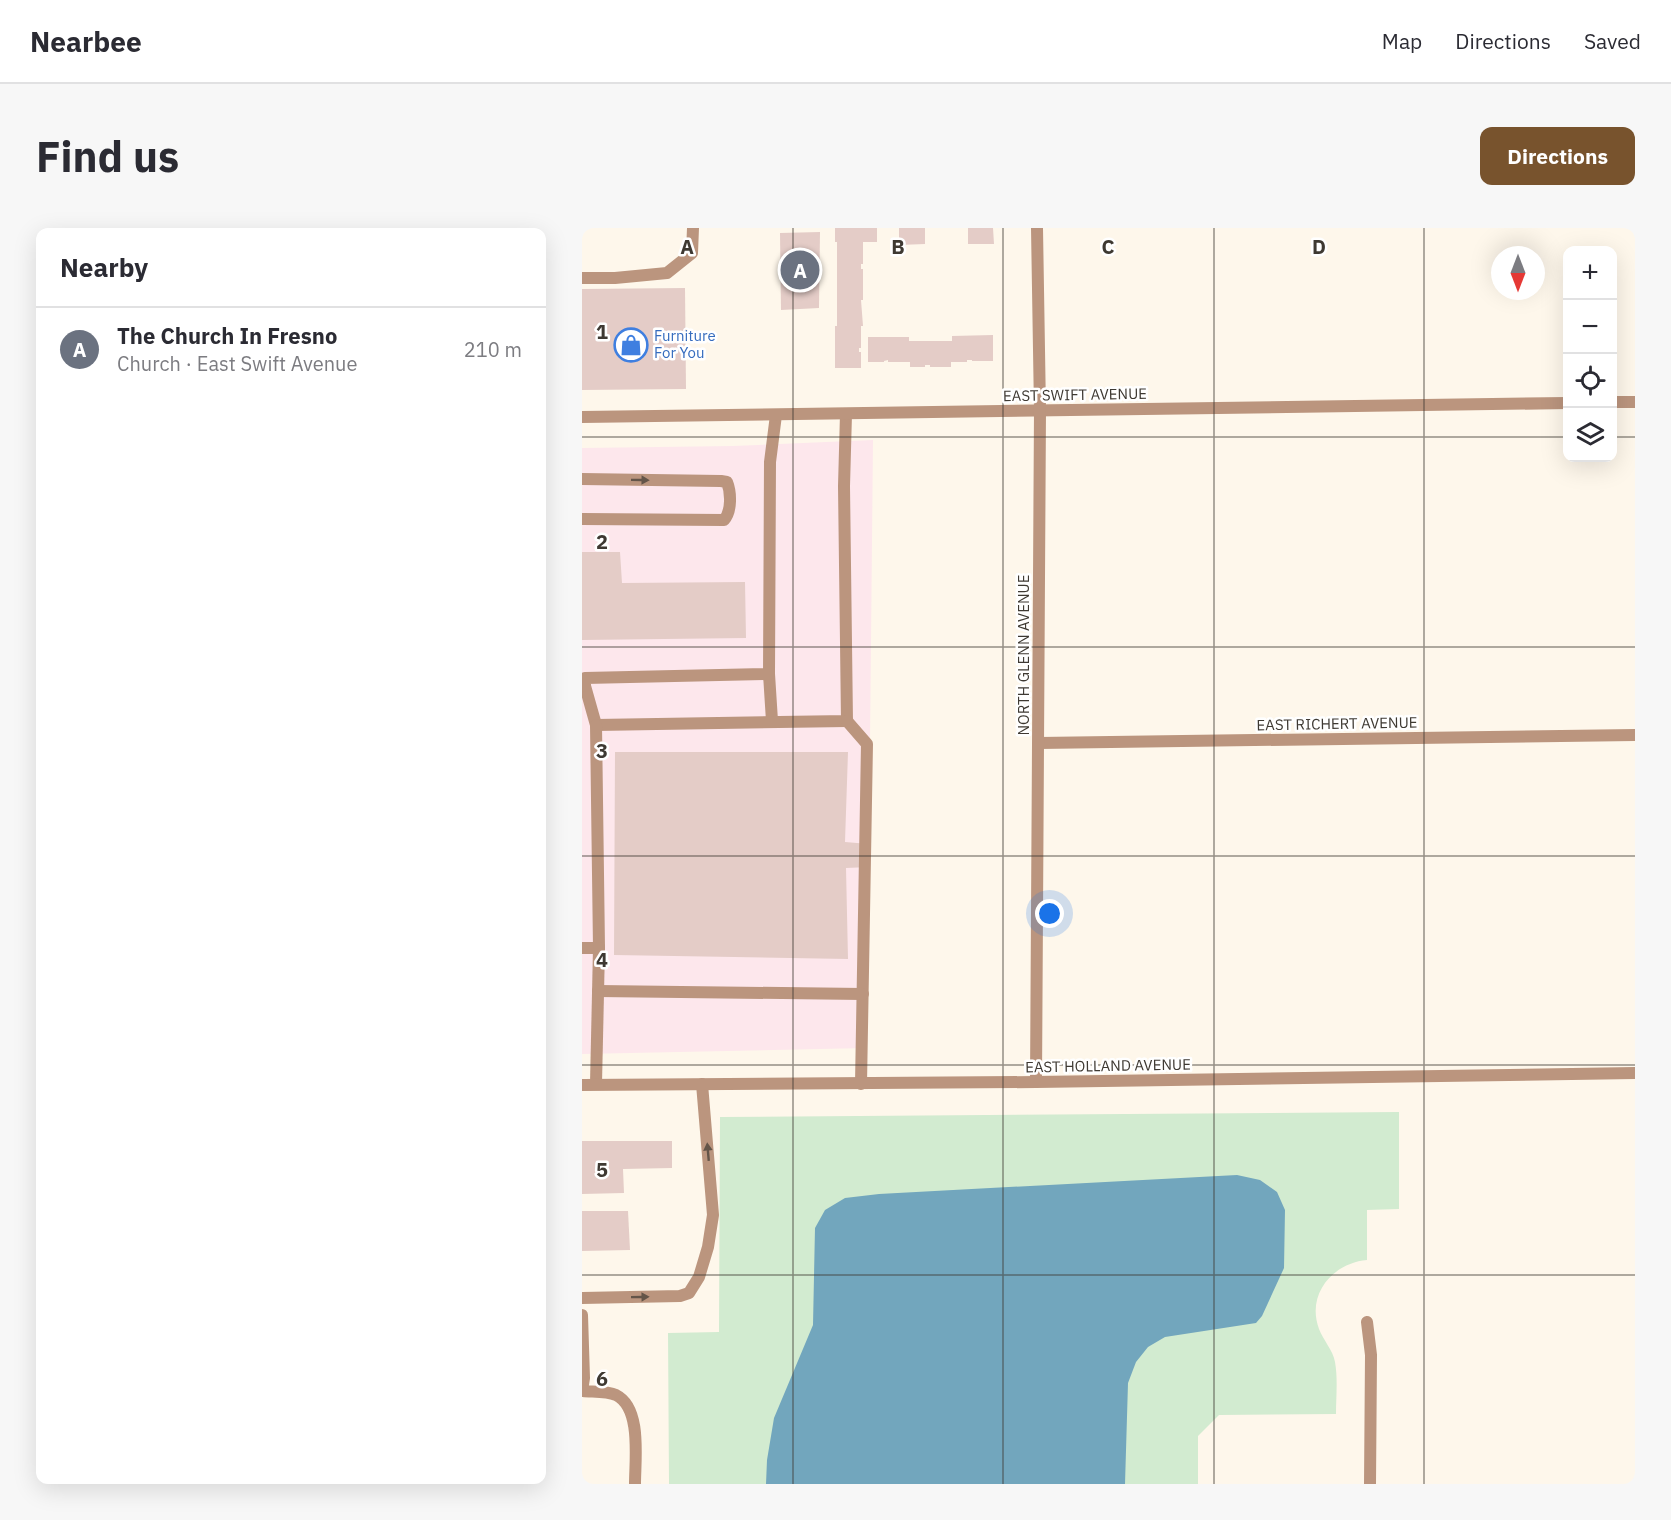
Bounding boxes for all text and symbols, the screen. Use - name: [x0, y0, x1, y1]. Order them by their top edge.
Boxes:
- text: Nearbee: [30, 23, 142, 60]
- text: Map: [1382, 27, 1422, 55]
- text: Directions: [1455, 27, 1551, 55]
- text: Saved: [1584, 27, 1641, 55]
- button: Directions: [1480, 127, 1635, 185]
- text: Find us: [36, 129, 179, 184]
- text: A: [680, 233, 694, 260]
- text: B: [891, 233, 905, 260]
- text: C: [1101, 233, 1115, 260]
- text: D: [1312, 233, 1326, 260]
- north arrow: [1491, 246, 1545, 300]
- map controls: [1563, 246, 1617, 462]
- button: +: [1563, 246, 1617, 300]
- pin: A: [780, 248, 820, 292]
- text: Nearby: [60, 250, 148, 284]
- button: −: [1563, 300, 1617, 354]
- text: 1: [596, 318, 608, 345]
- text: The Church In Fresno: [117, 321, 337, 350]
- place label: Furniture For You: [654, 326, 716, 362]
- shop icon: Furniture For You: [613, 327, 649, 363]
- text: A: [73, 336, 86, 363]
- text: 210 m: [464, 336, 522, 363]
- text: Church · East Swift Avenue: [117, 350, 357, 377]
- button: locate: [1563, 354, 1617, 408]
- street label: EAST SWIFT AVENUE: [1003, 384, 1147, 405]
- button: layers: [1563, 408, 1617, 462]
- one-way arrow: [631, 475, 650, 485]
- text: 2: [596, 528, 608, 555]
- street label: NORTH GLENN AVENUE: [1014, 574, 1033, 736]
- street label: EAST RICHERT AVENUE: [1256, 713, 1418, 734]
- text: 3: [596, 737, 608, 764]
- your location: [1035, 899, 1064, 928]
- text: 4: [596, 946, 608, 973]
- street label: EAST HOLLAND AVENUE: [1025, 1055, 1191, 1076]
- one-way arrow: [703, 1142, 713, 1161]
- text: 5: [596, 1156, 608, 1183]
- one-way arrow: [631, 1292, 650, 1301]
- text: 6: [596, 1365, 608, 1392]

